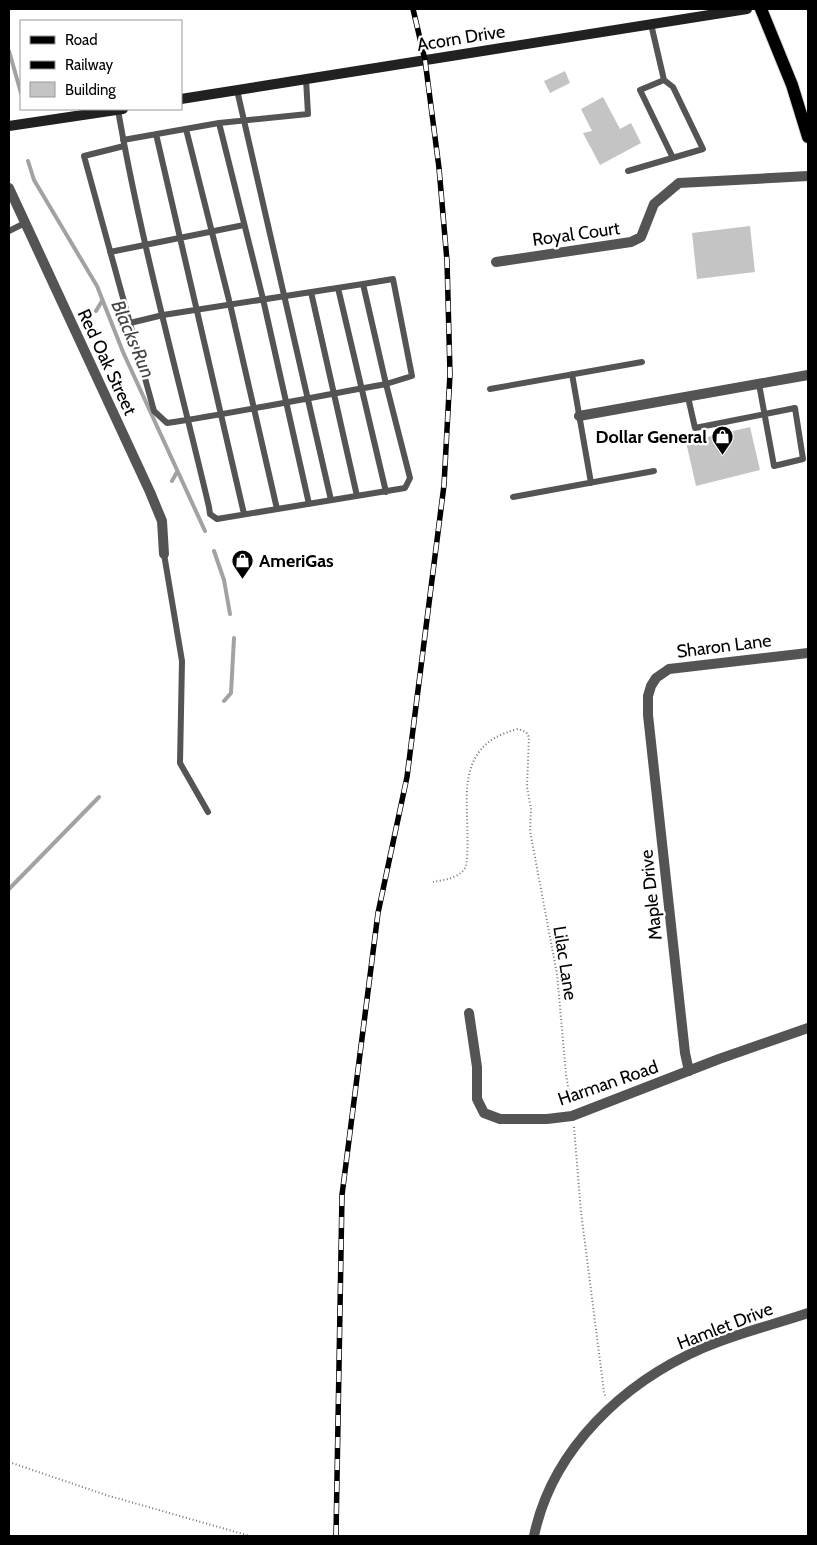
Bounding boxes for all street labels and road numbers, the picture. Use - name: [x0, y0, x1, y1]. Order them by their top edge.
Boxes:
- street label: Acorn Drive: [415, 20, 507, 56]
- street label: Royal Court: [531, 217, 621, 251]
- street label: Red Oak Street: [73, 305, 141, 419]
- street label: Sharon Lane: [675, 629, 773, 663]
- street label: Maple Drive: [635, 849, 667, 941]
- street label: Lilac Lane: [548, 924, 582, 1002]
- street label: Harman Road: [555, 1056, 661, 1110]
- street label: Hamlet Drive: [674, 1298, 776, 1354]

